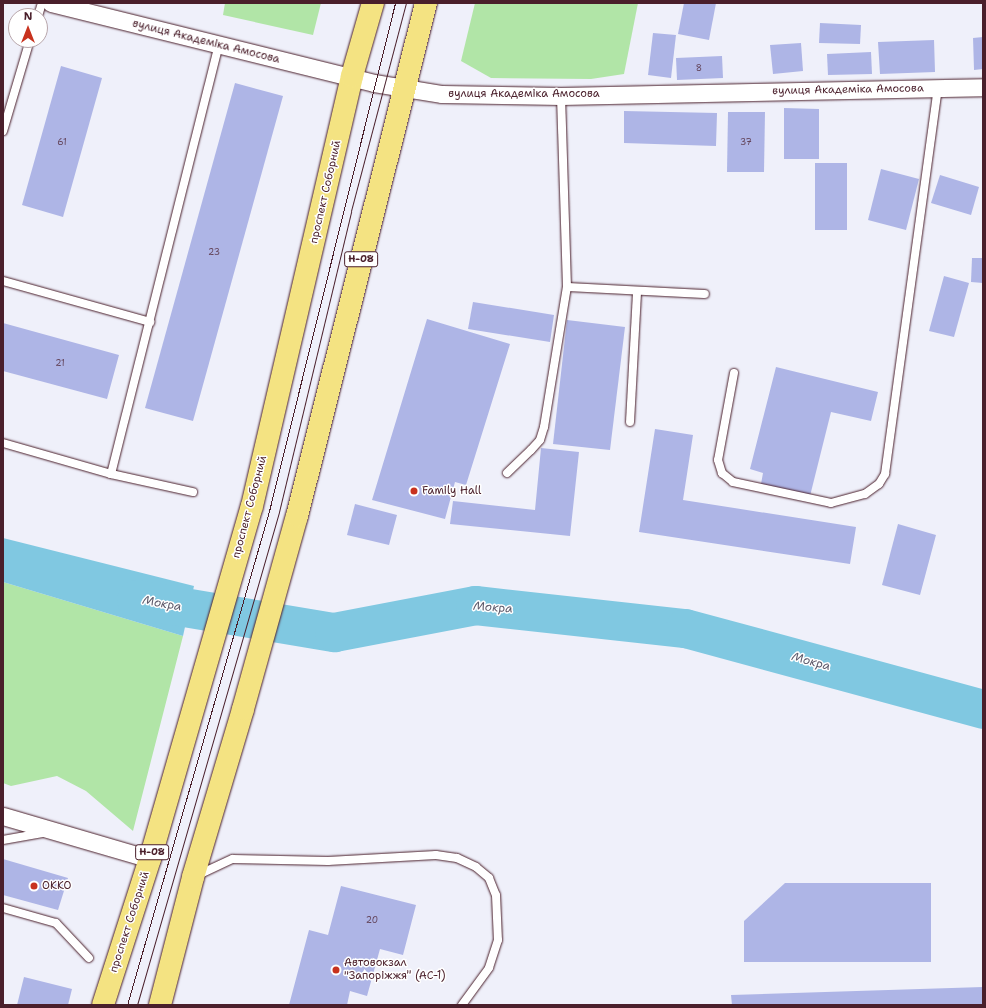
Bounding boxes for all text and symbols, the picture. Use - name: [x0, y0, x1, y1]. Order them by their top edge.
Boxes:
- north arrow: [8, 8, 48, 48]
- text: N: [24, 9, 32, 24]
- street label: вулиця Академіка Амосова: [131, 17, 281, 67]
- house number: 8: [696, 63, 702, 73]
- street label: вулиця Академіка Амосова: [772, 82, 924, 98]
- street label: вулиця Академіка Амосова: [448, 87, 600, 101]
- house number: 61: [57, 137, 67, 147]
- house number: 37: [740, 137, 752, 147]
- street label: проспект Соборний: [308, 139, 344, 245]
- house number: 23: [208, 247, 220, 257]
- road number: Н-08: [344, 251, 378, 267]
- house number: 21: [55, 358, 65, 368]
- street label: проспект Соборний: [230, 454, 270, 560]
- place label: Family Hall: [422, 484, 481, 498]
- marker: Family Hall: [409, 486, 419, 496]
- water label: Мокра: [141, 593, 183, 615]
- water label: Мокра: [473, 599, 513, 617]
- water label: Мокра: [790, 650, 832, 674]
- road number: Н-08: [135, 844, 169, 860]
- street label: проспект Соборний: [107, 870, 153, 974]
- place label: ОККО: [42, 879, 71, 893]
- marker: ОККО: [29, 881, 39, 891]
- house number: 20: [366, 915, 378, 925]
- place label: Автовокзал "Запоріжжя" (АС-1): [344, 957, 445, 983]
- marker: Автовокзал "Запоріжжя" (АС-1): [331, 965, 341, 975]

